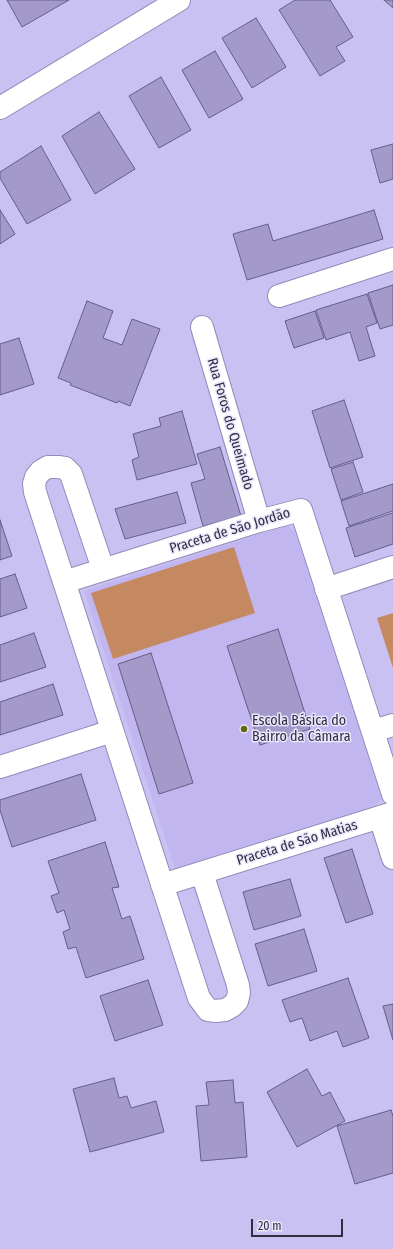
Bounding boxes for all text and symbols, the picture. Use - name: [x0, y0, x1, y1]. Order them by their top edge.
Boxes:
- street label: Rua Foros do Queimado: [203, 356, 257, 492]
- street label: Praceta de São Jordão: [168, 505, 292, 557]
- place label: Escola Básica do Bairro da Câmara: [252, 713, 351, 746]
- marker: Escola Básica do Bairro da Câmara: [239, 724, 249, 734]
- street label: Praceta de São Matias: [235, 817, 359, 869]
- scale bar: [253, 1211, 345, 1237]
- text: 20 m: [258, 1219, 282, 1233]

